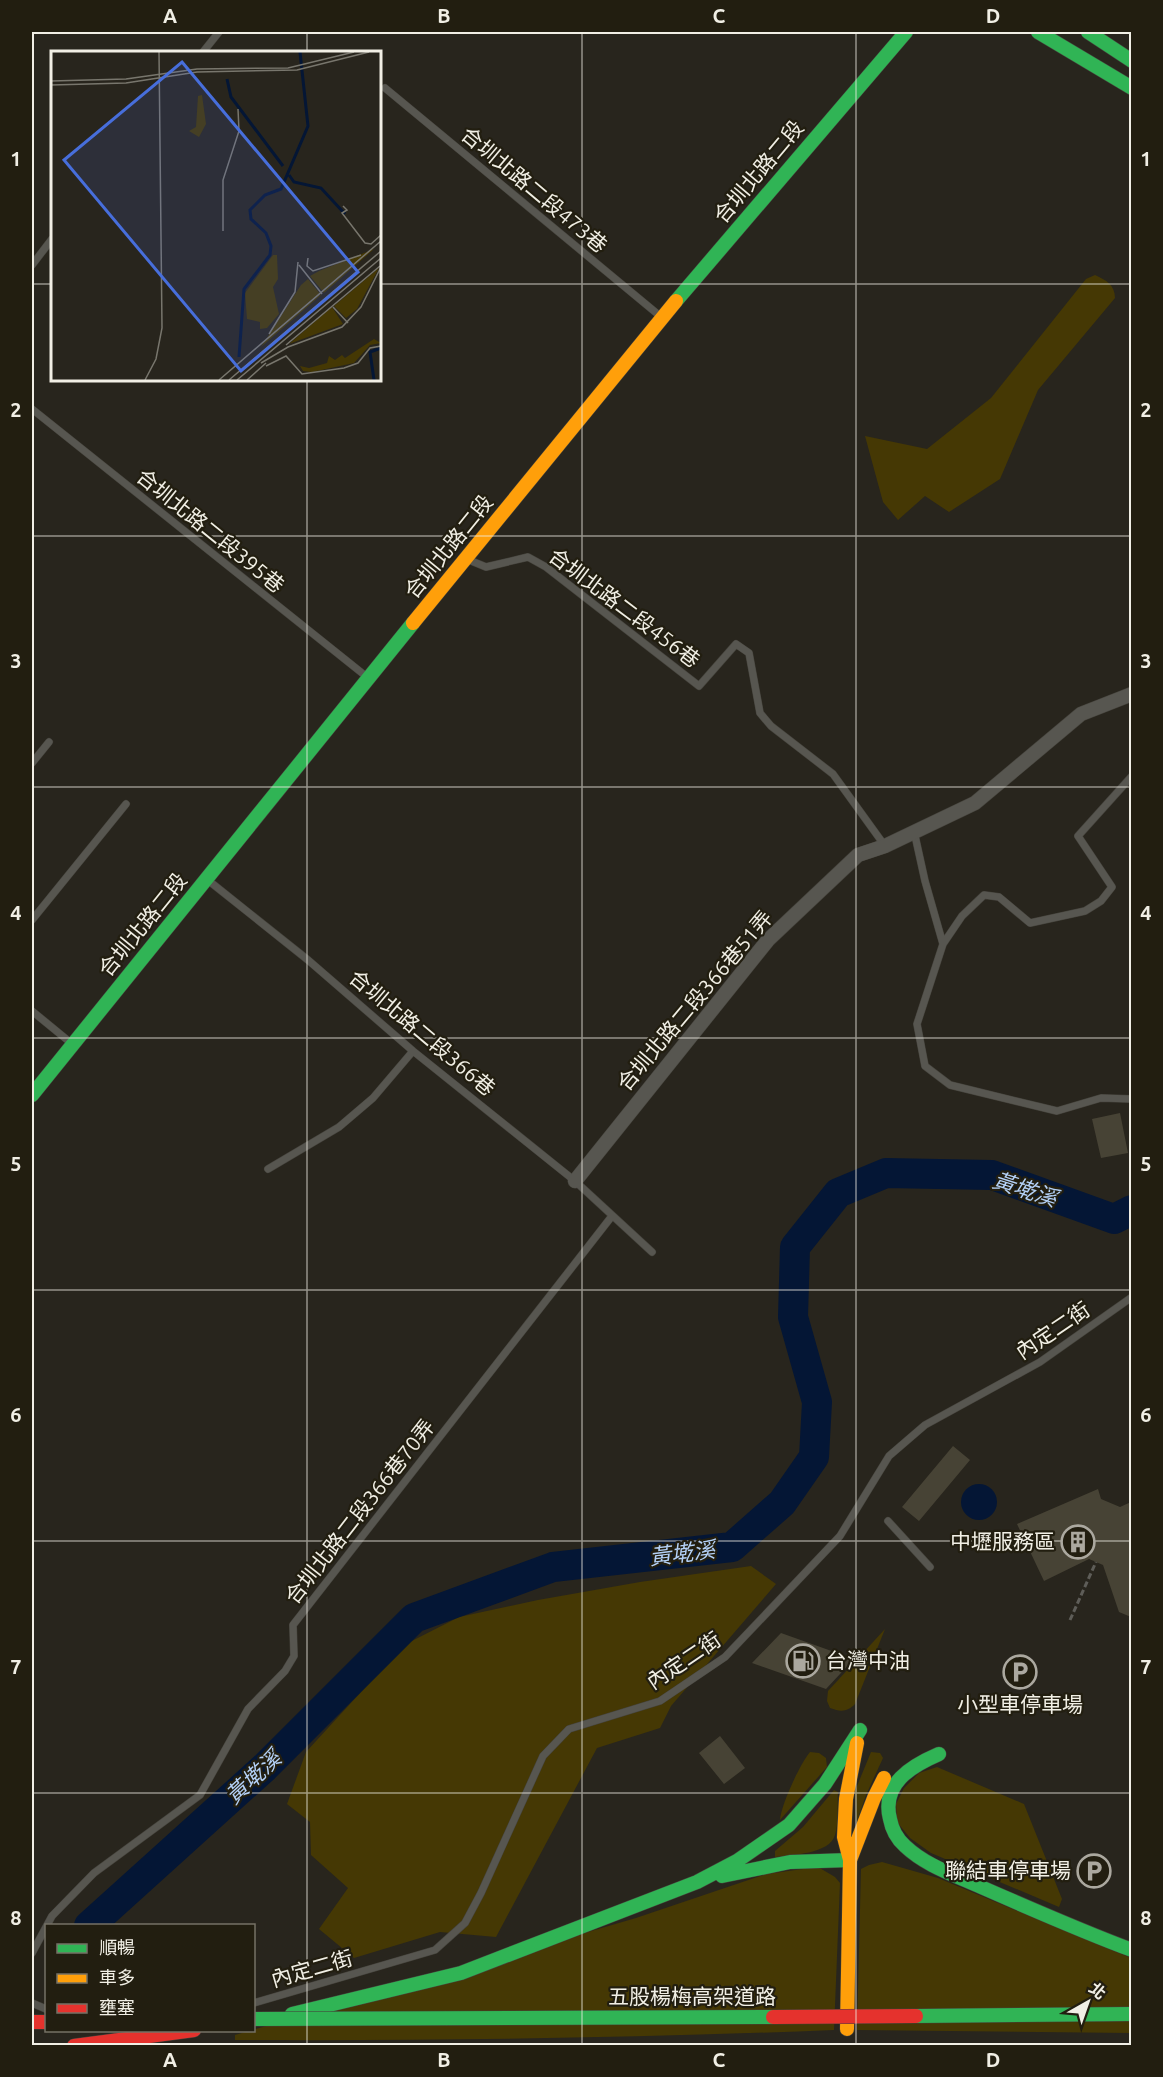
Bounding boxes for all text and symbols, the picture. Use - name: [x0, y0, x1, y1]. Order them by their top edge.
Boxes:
- text: A: [163, 4, 177, 27]
- text: B: [437, 4, 451, 27]
- text: C: [713, 4, 726, 27]
- text: D: [986, 4, 1000, 27]
- inset map: [51, 51, 381, 381]
- street label: 合圳北路二段: [709, 115, 808, 227]
- street label: 合圳北路二段473巷: [457, 121, 612, 257]
- text: 1: [10, 147, 22, 170]
- text: 1: [1140, 147, 1152, 170]
- text: 2: [10, 398, 22, 421]
- text: 2: [1140, 398, 1152, 421]
- street label: 合圳北路二段395巷: [132, 463, 289, 597]
- street label: 合圳北路二段: [399, 490, 497, 603]
- street label: 合圳北路二段456巷: [544, 543, 705, 672]
- text: 3: [10, 649, 22, 672]
- text: 3: [1140, 649, 1152, 672]
- street label: 合圳北路二段: [93, 868, 191, 981]
- text: 4: [10, 901, 22, 924]
- text: 4: [1140, 901, 1152, 924]
- street label: 合圳北路二段366巷51弄: [612, 906, 776, 1095]
- street label: 合圳北路二段366巷: [345, 964, 500, 1100]
- text: 5: [10, 1152, 22, 1175]
- text: 5: [1140, 1152, 1152, 1175]
- water label: 黃墘溪: [990, 1166, 1063, 1212]
- street label: 內定二街: [1011, 1297, 1094, 1364]
- text: 6: [10, 1403, 22, 1426]
- text: 6: [1140, 1403, 1152, 1426]
- street label: 合圳北路二段366巷70弄: [280, 1414, 439, 1608]
- building icon: 中壢服務區: [1060, 1524, 1096, 1560]
- place label: 中壢服務區: [950, 1529, 1055, 1553]
- water label: 黃墘溪: [648, 1536, 719, 1569]
- street label: 內定二街: [642, 1627, 725, 1694]
- fuel station icon: 台灣中油: [785, 1643, 821, 1679]
- place label: 台灣中油: [826, 1648, 910, 1672]
- parking icon: 小型車停車場: [1002, 1654, 1038, 1690]
- text: 7: [10, 1655, 22, 1678]
- text: 7: [1140, 1655, 1152, 1678]
- place label: 小型車停車場: [957, 1692, 1083, 1716]
- water label: 黃墘溪: [220, 1743, 288, 1808]
- parking icon: 聯結車停車場: [1076, 1853, 1112, 1889]
- place label: 聯結車停車場: [945, 1858, 1071, 1882]
- text: 8: [10, 1906, 22, 1929]
- text: 8: [1140, 1906, 1152, 1929]
- legend: [45, 1924, 255, 2032]
- text: 順暢: [99, 1937, 135, 1957]
- street label: 內定二街: [268, 1945, 355, 1991]
- text: 車多: [99, 1967, 135, 1987]
- north arrow: [1058, 1972, 1118, 2032]
- text: 北: [1086, 1978, 1110, 2003]
- street label: 五股楊梅高架道路: [608, 1984, 776, 2008]
- text: 壅塞: [99, 1997, 135, 2017]
- text: A: [163, 2048, 177, 2071]
- text: B: [437, 2048, 451, 2071]
- text: C: [713, 2048, 726, 2071]
- text: D: [986, 2048, 1000, 2071]

